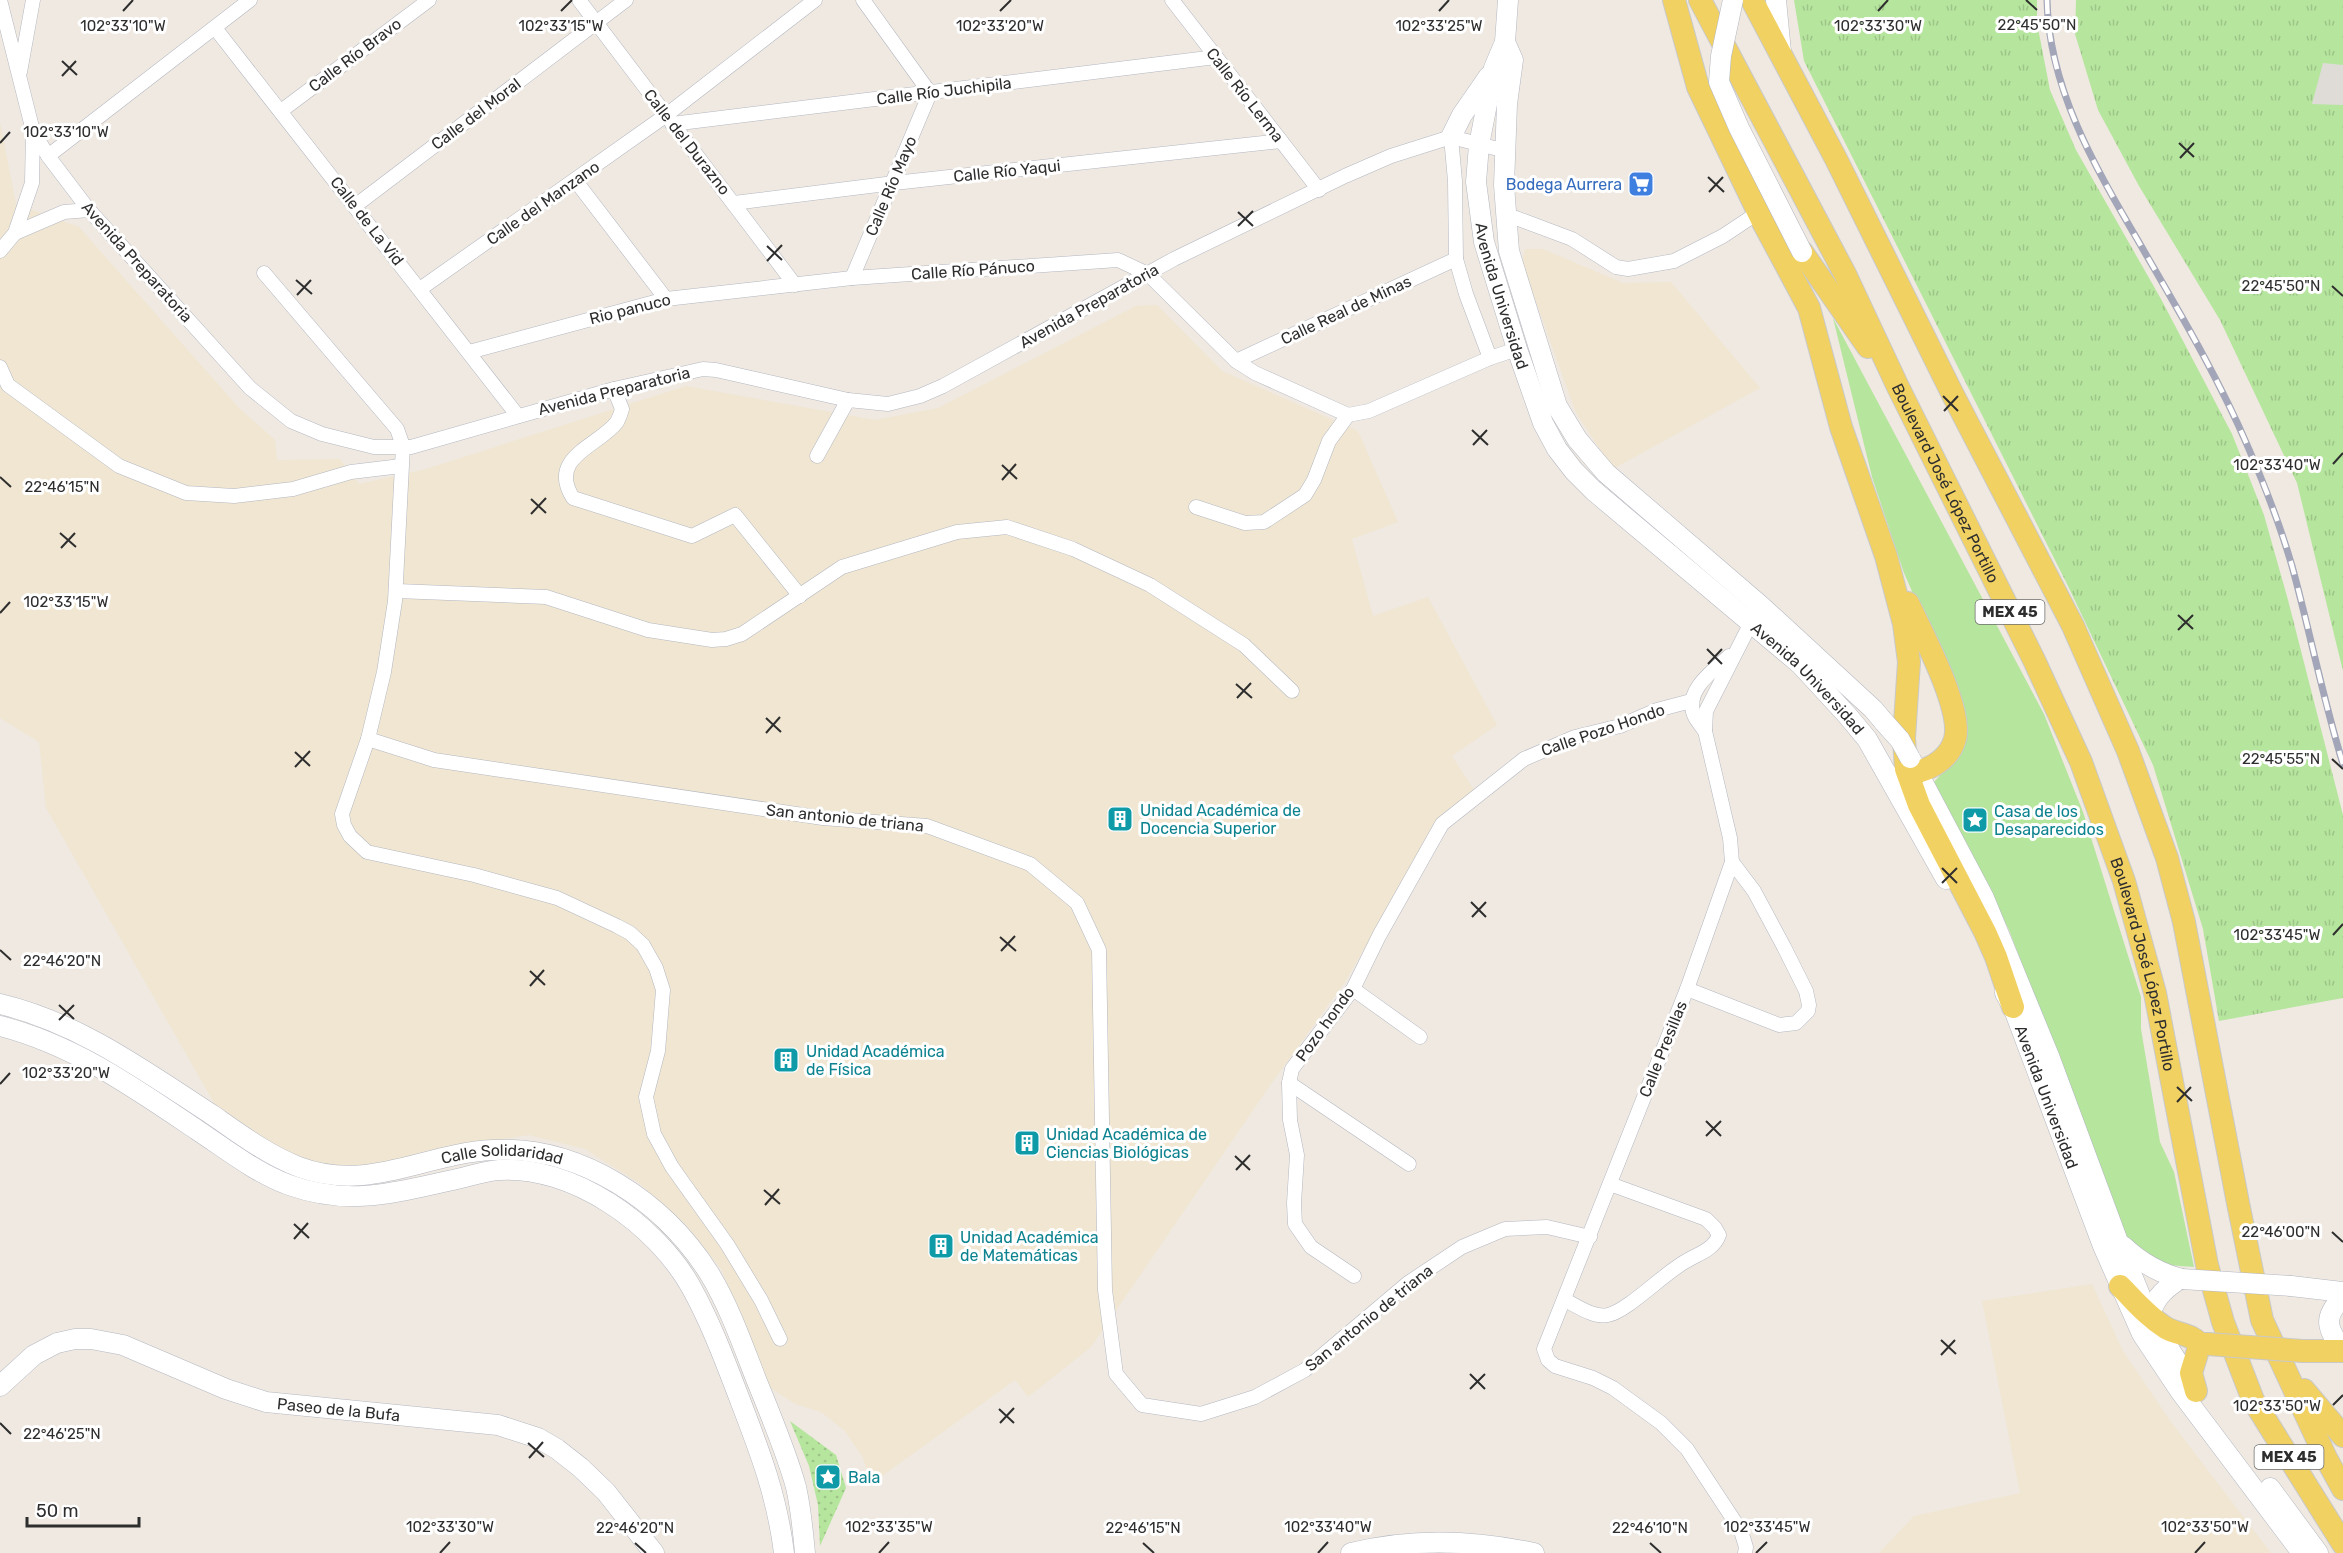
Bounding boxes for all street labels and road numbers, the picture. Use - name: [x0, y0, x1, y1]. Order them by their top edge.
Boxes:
- street label: Calle Río Bravo: [305, 14, 405, 96]
- street label: Calle Río Lerma: [1202, 44, 1288, 146]
- street label: Calle Río Juchipila: [875, 73, 1013, 109]
- street label: Calle del Moral: [428, 74, 524, 154]
- street label: Calle del Durazno: [640, 85, 734, 199]
- street label: Calle Río Mayo: [861, 133, 921, 239]
- street label: Calle Río Yaqui: [952, 156, 1062, 186]
- street label: Calle del Manzano: [483, 157, 603, 249]
- street label: Calle de La Vid: [326, 173, 408, 269]
- street label: Avenida Preparatoria: [78, 198, 196, 326]
- street label: Avenida Universidad: [1472, 221, 1533, 372]
- street label: Calle Río Pánuco: [911, 256, 1035, 284]
- street label: Avenida Preparatoria: [1016, 260, 1162, 352]
- street label: Calle Real de Minas: [1278, 271, 1414, 349]
- street label: Rio panuco: [587, 290, 673, 328]
- street label: Avenida Preparatoria: [536, 363, 692, 419]
- street label: Boulevard José López Portillo: [1888, 380, 2003, 586]
- road number: MEX 45: [1976, 600, 2044, 624]
- street label: Avenida Universidad: [1748, 618, 1869, 738]
- street label: Calle Pozo Hondo: [1539, 700, 1667, 760]
- street label: San antonio de triana: [765, 800, 925, 836]
- street label: Boulevard José López Portillo: [2107, 854, 2179, 1073]
- street label: Pozo hondo: [1292, 983, 1358, 1065]
- street label: Calle Presillas: [1635, 998, 1691, 1100]
- street label: Avenida Universidad: [2011, 1022, 2082, 1171]
- street label: Calle Solidaridad: [439, 1140, 565, 1168]
- street label: San antonio de triana: [1301, 1261, 1437, 1375]
- street label: Paseo de la Bufa: [276, 1394, 401, 1425]
- road number: MEX 45: [2254, 1445, 2324, 1469]

